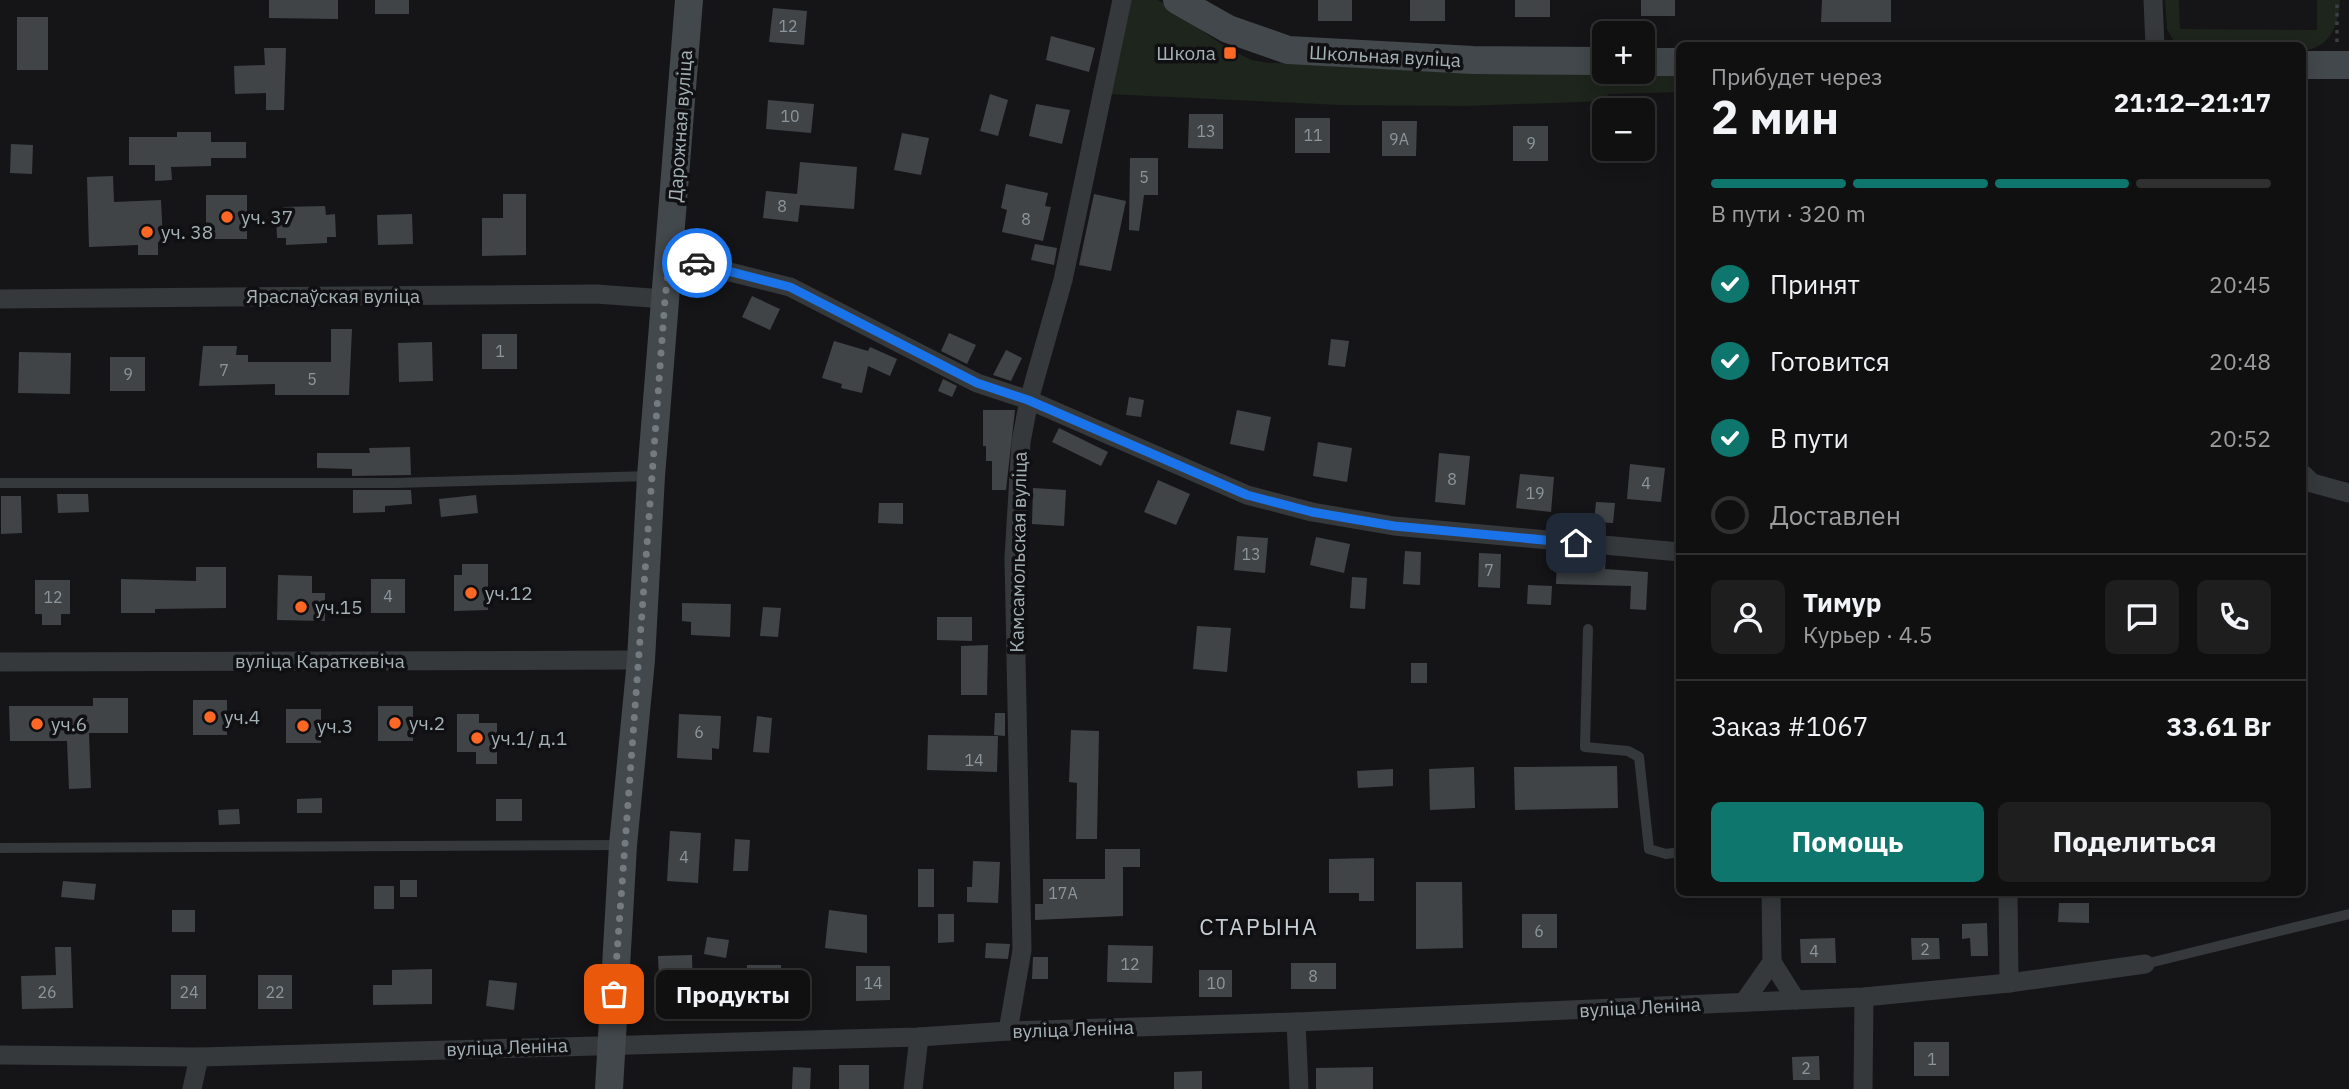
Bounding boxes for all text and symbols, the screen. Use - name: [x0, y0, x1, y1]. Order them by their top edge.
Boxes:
- house number: 12: [778, 16, 798, 36]
- map controls: [1592, 21, 1655, 161]
- button: +: [1592, 21, 1655, 84]
- street label: Школьная вуліца: [1308, 40, 1462, 72]
- place label: Школа: [1156, 41, 1216, 65]
- marker: Школа: [1222, 45, 1238, 61]
- street label: Дарожная вуліца: [663, 49, 697, 203]
- text: Прибудет через: [1711, 61, 1883, 91]
- text: 21:12–21:17: [2114, 85, 2271, 119]
- text: 2 мин: [1711, 87, 1839, 147]
- button: −: [1592, 98, 1655, 161]
- house number: 10: [780, 106, 800, 126]
- house number: 13: [1196, 121, 1216, 141]
- house number: 11: [1303, 125, 1323, 145]
- house number: 9А: [1389, 129, 1409, 149]
- house number: 9: [1526, 133, 1536, 153]
- house number: 5: [1139, 167, 1149, 187]
- house number: 8: [777, 196, 787, 216]
- text: В пути · 320 m: [1711, 198, 1866, 228]
- place label: уч. 37: [241, 205, 293, 229]
- marker: уч. 37: [219, 209, 235, 225]
- house number: 8: [1021, 209, 1031, 229]
- place label: уч. 38: [161, 220, 213, 244]
- marker: уч. 38: [139, 224, 155, 240]
- courier: [662, 228, 732, 298]
- icon: car: [678, 244, 716, 282]
- icon: check: [1711, 265, 1749, 303]
- text: Принят: [1770, 267, 1860, 301]
- text: 20:45: [2209, 269, 2271, 299]
- street label: Яраслаўская вуліца: [246, 284, 420, 308]
- house number: 1: [495, 341, 505, 361]
- icon: check: [1711, 342, 1749, 380]
- text: Готовится: [1770, 344, 1890, 378]
- text: 20:48: [2209, 346, 2271, 376]
- house number: 7: [219, 360, 229, 380]
- house number: 9: [123, 364, 133, 384]
- house number: 5: [307, 369, 317, 389]
- icon: check: [1711, 419, 1749, 457]
- text: В пути: [1770, 421, 1849, 455]
- text: 20:52: [2209, 423, 2271, 453]
- street label: Камсамольская вуліца: [1004, 451, 1032, 653]
- house number: 8: [1447, 469, 1457, 489]
- house number: 4: [1641, 473, 1651, 493]
- house number: 19: [1525, 483, 1545, 503]
- text: Доставлен: [1770, 498, 1901, 532]
- pin: [1546, 513, 1606, 573]
- icon: home: [1557, 524, 1595, 562]
- house number: 13: [1241, 544, 1261, 564]
- house number: 7: [1484, 560, 1494, 580]
- button: person: [1711, 580, 1785, 654]
- button: chat: [2105, 580, 2179, 654]
- button: phone: [2197, 580, 2271, 654]
- place label: уч.12: [485, 581, 533, 605]
- marker: уч.12: [463, 585, 479, 601]
- text: Тимур: [1803, 585, 1882, 619]
- house number: 4: [383, 586, 393, 606]
- house number: 12: [43, 587, 63, 607]
- place label: уч.15: [315, 595, 363, 619]
- marker: уч.15: [293, 599, 309, 615]
- text: Курьер · 4.5: [1803, 619, 1933, 649]
- street label: вуліца Караткевіча: [235, 649, 405, 673]
- place label: уч.4: [224, 705, 260, 729]
- marker: уч.4: [202, 709, 218, 725]
- text: Заказ #1067: [1711, 709, 1868, 743]
- text: 33.61 Br: [2167, 709, 2271, 743]
- place label: уч.2: [409, 711, 445, 735]
- place label: уч.6: [51, 712, 87, 736]
- place label: уч.3: [317, 714, 353, 738]
- marker: уч.2: [387, 715, 403, 731]
- marker: уч.6: [29, 716, 45, 732]
- marker: уч.3: [295, 718, 311, 734]
- house number: 6: [694, 722, 704, 742]
- place label: уч.1/ д.1: [491, 726, 567, 750]
- marker: уч.1/ д.1: [469, 730, 485, 746]
- house number: 14: [964, 750, 984, 770]
- button: Помощь: [1711, 802, 1984, 882]
- button: Поделиться: [1998, 802, 2271, 882]
- house number: 4: [679, 847, 689, 867]
- house number: 17А: [1048, 883, 1078, 903]
- district label: СТАРЫНА: [1199, 911, 1319, 941]
- house number: 6: [1534, 921, 1544, 941]
- house number: 2: [1920, 939, 1930, 959]
- house number: 4: [1809, 941, 1819, 961]
- house number: 12: [1120, 954, 1140, 974]
- pin: [584, 964, 644, 1024]
- house number: 8: [1308, 966, 1318, 986]
- callout: Продукты: [656, 970, 810, 1018]
- house number: 14: [863, 973, 883, 993]
- house number: 10: [1206, 973, 1226, 993]
- icon: bag: [595, 975, 633, 1013]
- text: Продукты: [676, 979, 790, 1009]
- house number: 26: [37, 982, 57, 1002]
- house number: 24: [179, 982, 199, 1002]
- house number: 22: [265, 982, 285, 1002]
- street label: вуліца Леніна: [1579, 992, 1701, 1022]
- street label: вуліца Леніна: [1012, 1015, 1134, 1043]
- street label: вуліца Леніна: [446, 1033, 568, 1061]
- house number: 1: [1927, 1049, 1937, 1069]
- house number: 2: [1801, 1058, 1811, 1078]

